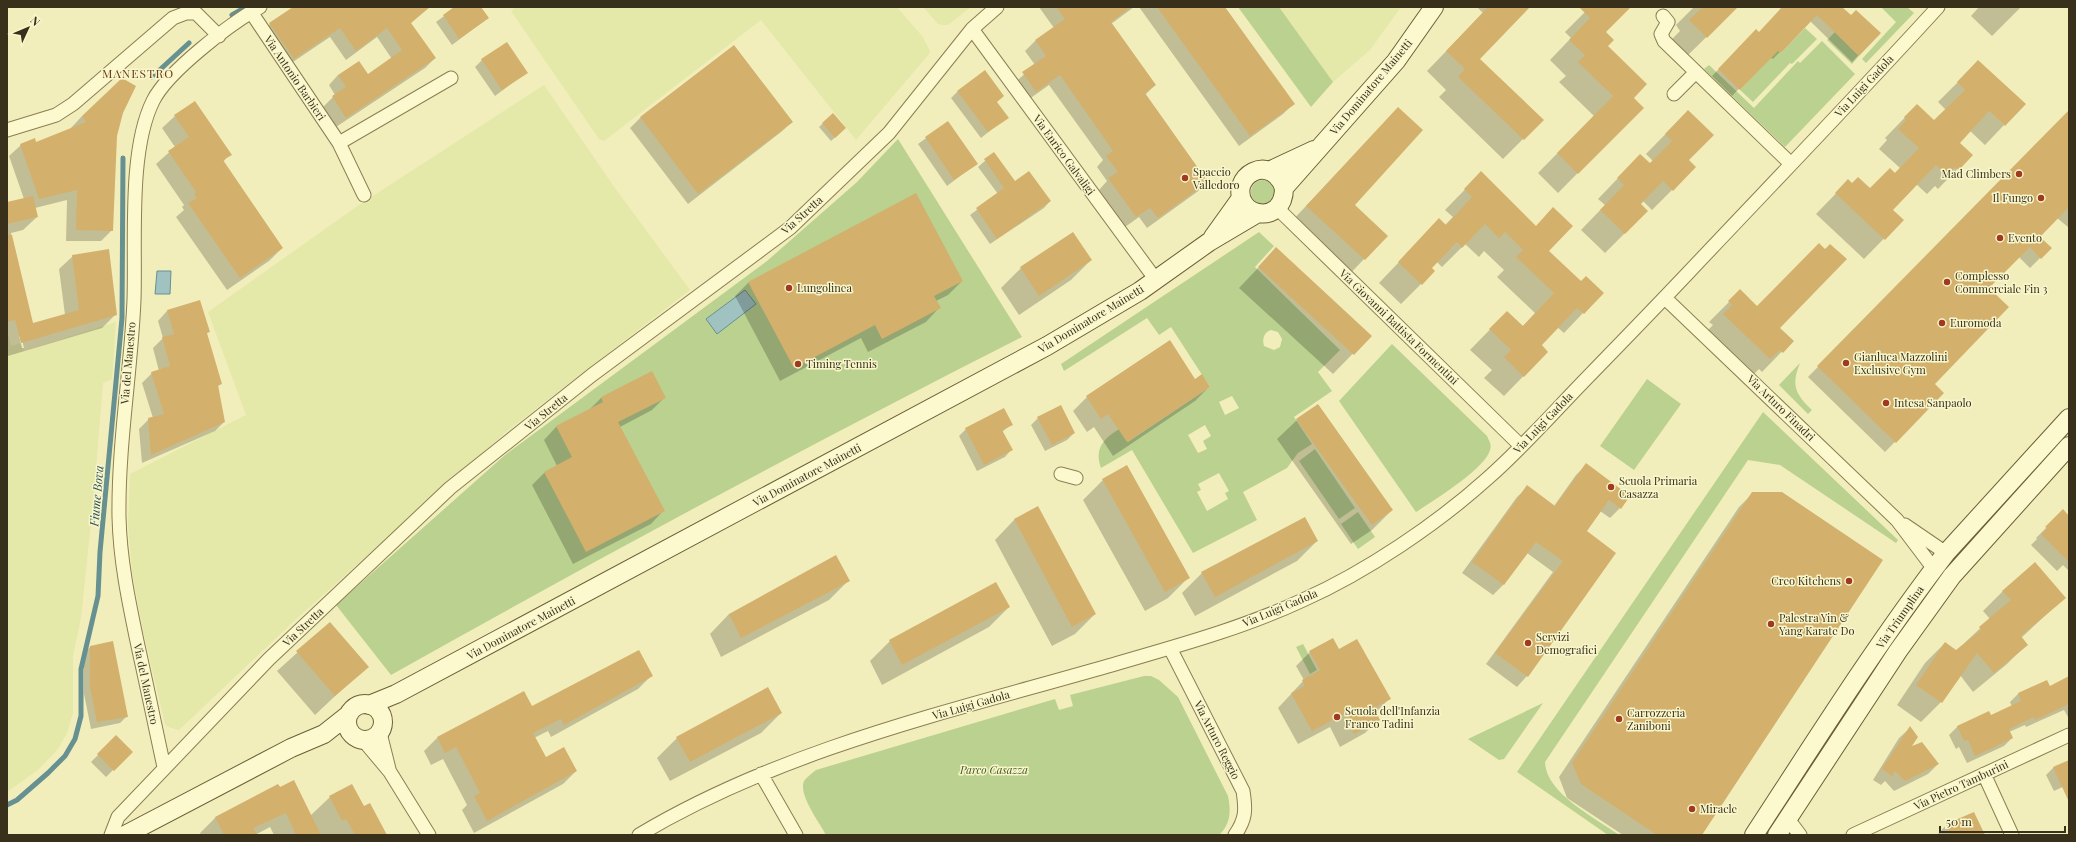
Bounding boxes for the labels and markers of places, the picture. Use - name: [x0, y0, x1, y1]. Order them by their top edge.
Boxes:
- place label: Spaccio Valledoro: [1192, 164, 1240, 192]
- place label: Mad Climbers: [1942, 166, 2011, 181]
- marker: Mad Climbers: [2014, 169, 2024, 179]
- marker: Spaccio Valledoro: [1180, 173, 1190, 183]
- place label: Il Fungo: [1993, 190, 2033, 205]
- marker: Il Fungo: [2036, 193, 2046, 203]
- place label: Evento: [2008, 230, 2042, 245]
- marker: Evento: [1995, 233, 2005, 243]
- place label: Complesso Commerciale Fin 3: [1955, 268, 2048, 296]
- marker: Complesso Commerciale Fin 3: [1942, 277, 1952, 287]
- place label: Lungolinea: [797, 280, 852, 295]
- marker: Lungolinea: [784, 283, 794, 293]
- place label: Euromoda: [1950, 315, 2002, 330]
- marker: Euromoda: [1937, 318, 1947, 328]
- place label: Gianluca Mazzolini Exclusive Gym: [1854, 349, 1948, 377]
- place label: Timing Tennis: [806, 356, 877, 371]
- marker: Gianluca Mazzolini Exclusive Gym: [1841, 358, 1851, 368]
- marker: Timing Tennis: [793, 359, 803, 369]
- place label: Intesa Sanpaolo: [1894, 395, 1972, 410]
- marker: Intesa Sanpaolo: [1881, 398, 1891, 408]
- place label: Scuola Primaria Casazza: [1619, 473, 1698, 501]
- marker: Scuola Primaria Casazza: [1606, 482, 1616, 492]
- place label: Creo Kitchens: [1771, 573, 1841, 588]
- marker: Creo Kitchens: [1844, 576, 1854, 586]
- place label: Palestra Yin & Yang Karate Do: [1778, 610, 1855, 638]
- marker: Palestra Yin & Yang Karate Do: [1766, 619, 1776, 629]
- place label: Servizi Demografici: [1536, 629, 1597, 657]
- marker: Servizi Demografici: [1523, 638, 1533, 648]
- place label: Scuola dell'Infanzia Franco Tadini: [1345, 703, 1441, 731]
- place label: Carrozzeria Zaniboni: [1627, 705, 1686, 733]
- marker: Scuola dell'Infanzia Franco Tadini: [1332, 712, 1342, 722]
- marker: Carrozzeria Zaniboni: [1614, 714, 1624, 724]
- place label: Miracle: [1700, 801, 1738, 816]
- marker: Miracle: [1687, 804, 1697, 814]

